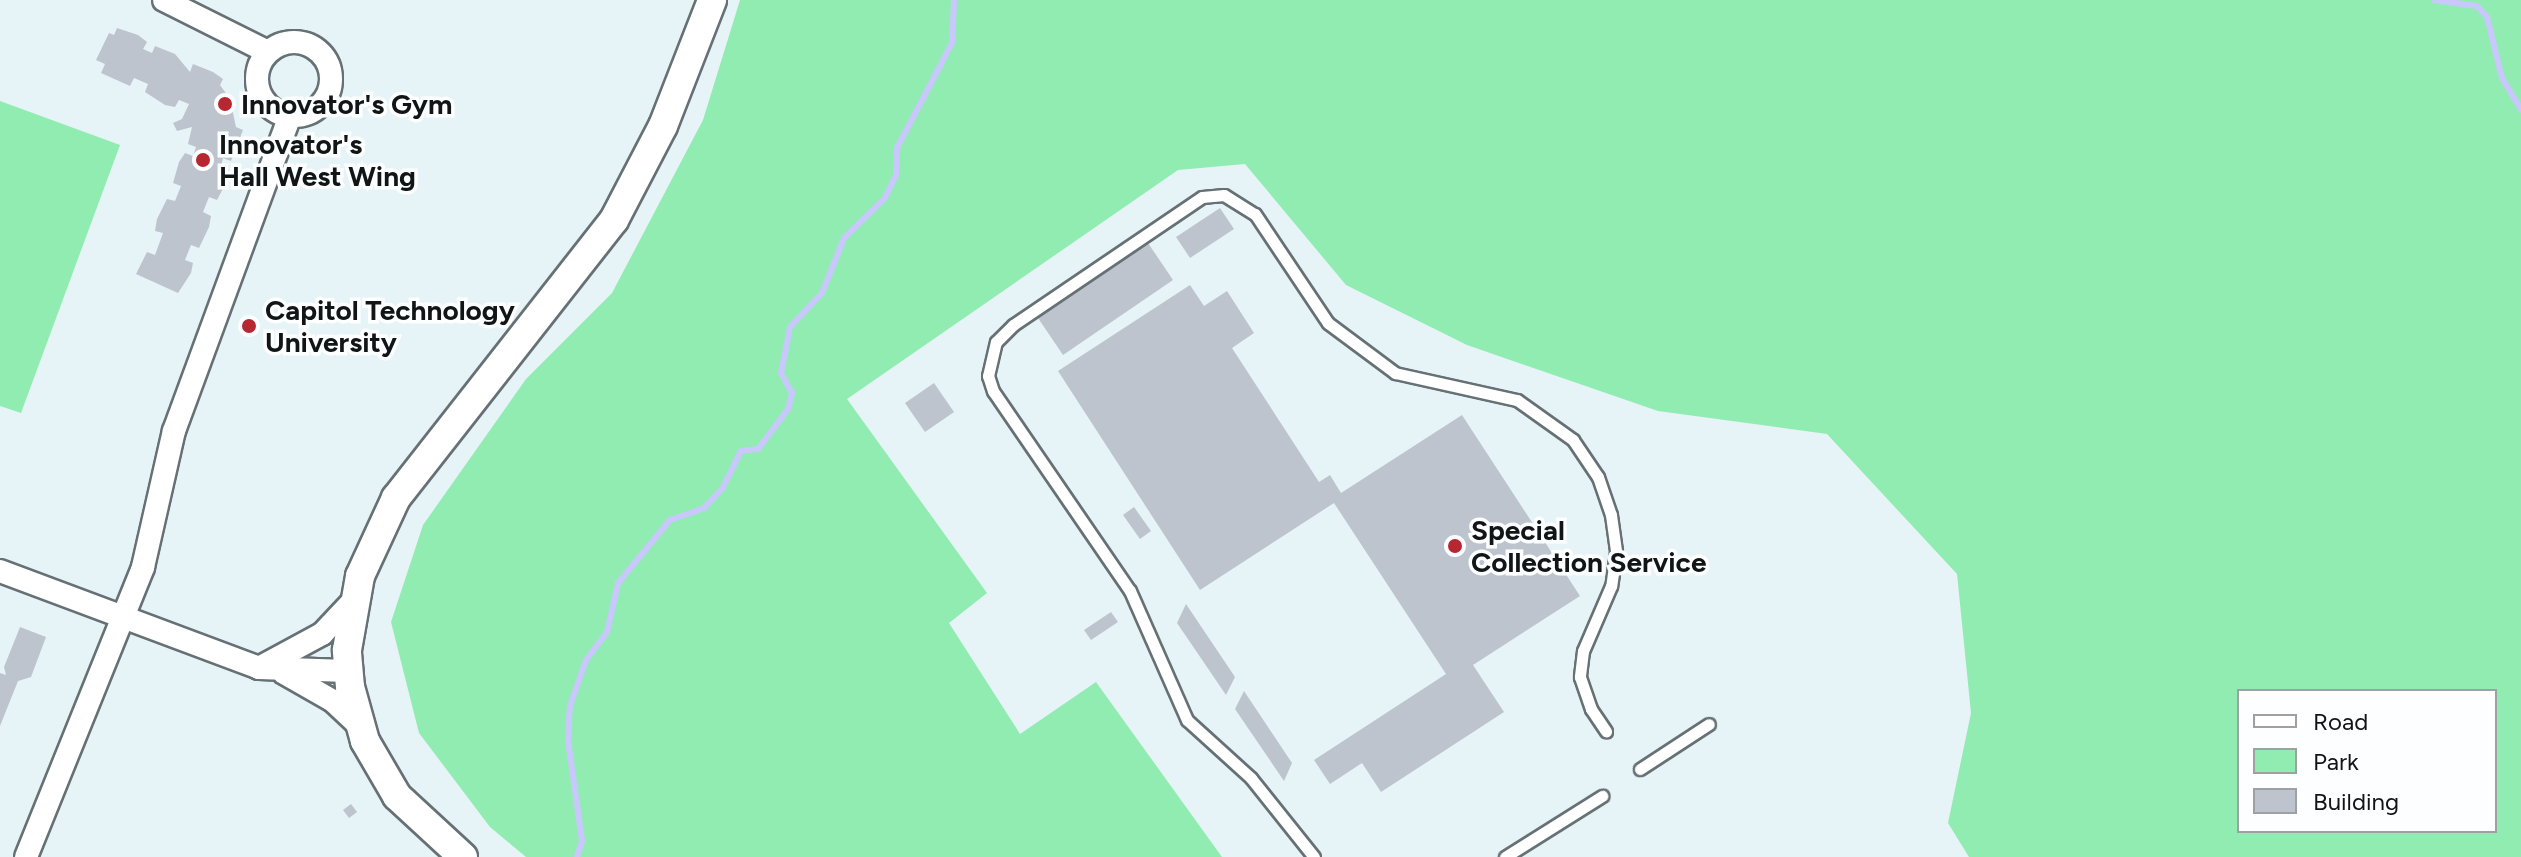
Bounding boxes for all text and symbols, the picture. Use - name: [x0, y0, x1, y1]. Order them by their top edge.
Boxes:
- place label: Innovator's Gym: [241, 87, 452, 121]
- marker: Innovator's Gym: [216, 95, 234, 113]
- place label: Innovator's Hall West Wing: [219, 127, 416, 193]
- marker: Innovator's Hall West Wing: [194, 151, 212, 169]
- place label: Capitol Technology University: [265, 293, 515, 359]
- marker: Capitol Technology University: [240, 317, 258, 335]
- place label: Special Collection Service: [1471, 513, 1706, 579]
- marker: Special Collection Service: [1446, 537, 1464, 555]
- legend: [2237, 689, 2497, 833]
- text: Road: [2313, 707, 2368, 736]
- text: Park: [2313, 747, 2359, 776]
- text: Building: [2313, 787, 2399, 816]

